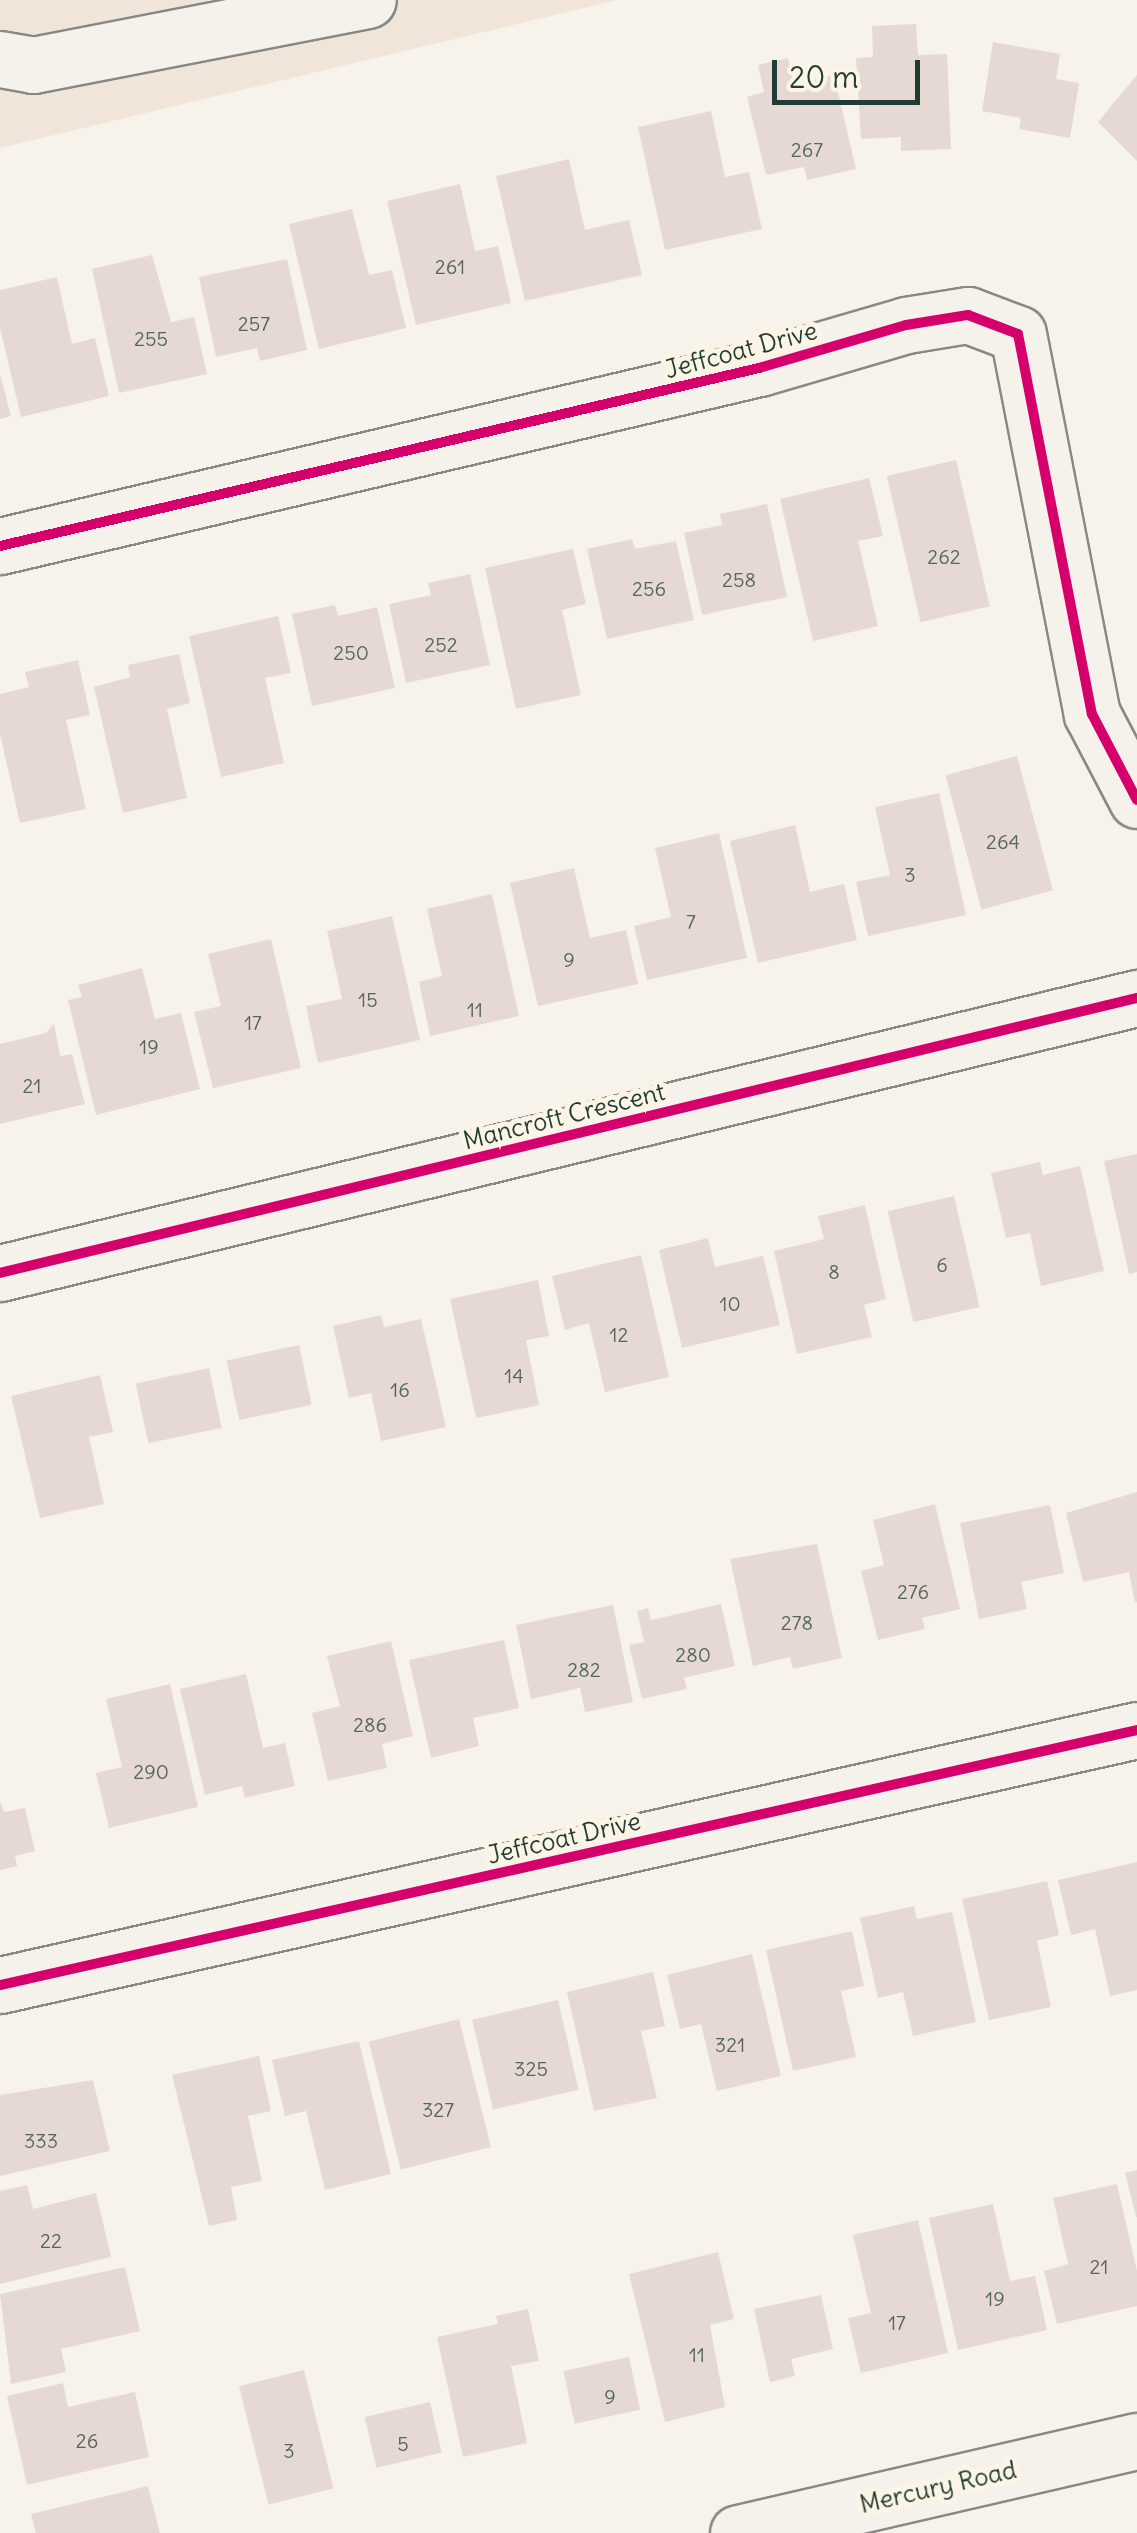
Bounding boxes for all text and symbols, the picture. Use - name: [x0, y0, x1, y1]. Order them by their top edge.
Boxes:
- scale bar: [777, 40, 924, 102]
- text: 20 m: [789, 58, 859, 96]
- house number: 267: [791, 137, 823, 161]
- house number: 261: [435, 254, 465, 278]
- house number: 257: [238, 311, 270, 335]
- street label: Jeffcoat Drive: [662, 315, 820, 385]
- house number: 255: [134, 326, 168, 350]
- house number: 262: [927, 544, 961, 568]
- house number: 258: [722, 567, 756, 591]
- house number: 256: [632, 576, 666, 600]
- house number: 252: [424, 632, 458, 656]
- house number: 250: [333, 640, 369, 664]
- house number: 264: [986, 829, 1020, 853]
- house number: 3: [904, 862, 916, 886]
- house number: 7: [686, 909, 696, 933]
- house number: 9: [563, 947, 575, 971]
- house number: 15: [358, 987, 378, 1011]
- house number: 11: [467, 997, 483, 1021]
- house number: 17: [244, 1010, 262, 1034]
- house number: 19: [139, 1034, 159, 1058]
- house number: 21: [23, 1073, 41, 1097]
- street label: Mancroft Crescent: [460, 1076, 668, 1156]
- house number: 6: [936, 1252, 948, 1276]
- house number: 8: [828, 1259, 840, 1283]
- house number: 10: [719, 1291, 741, 1315]
- house number: 12: [610, 1322, 628, 1346]
- house number: 14: [504, 1363, 524, 1387]
- house number: 16: [390, 1377, 410, 1401]
- house number: 276: [897, 1579, 929, 1603]
- house number: 278: [781, 1610, 813, 1634]
- house number: 280: [675, 1642, 711, 1666]
- house number: 282: [567, 1657, 601, 1681]
- house number: 286: [353, 1712, 387, 1736]
- house number: 290: [133, 1759, 169, 1783]
- street label: Jeffcoat Drive: [484, 1806, 644, 1870]
- house number: 321: [715, 2032, 745, 2056]
- house number: 325: [514, 2056, 548, 2080]
- house number: 327: [422, 2097, 454, 2121]
- house number: 333: [24, 2128, 58, 2152]
- house number: 22: [40, 2228, 62, 2252]
- house number: 21: [1090, 2254, 1108, 2278]
- house number: 19: [985, 2286, 1005, 2310]
- house number: 17: [888, 2310, 906, 2334]
- house number: 11: [689, 2342, 705, 2366]
- house number: 9: [604, 2384, 616, 2408]
- house number: 26: [76, 2428, 98, 2452]
- house number: 5: [397, 2431, 409, 2455]
- house number: 3: [283, 2438, 295, 2462]
- street label: Mercury Road: [857, 2454, 1019, 2520]

